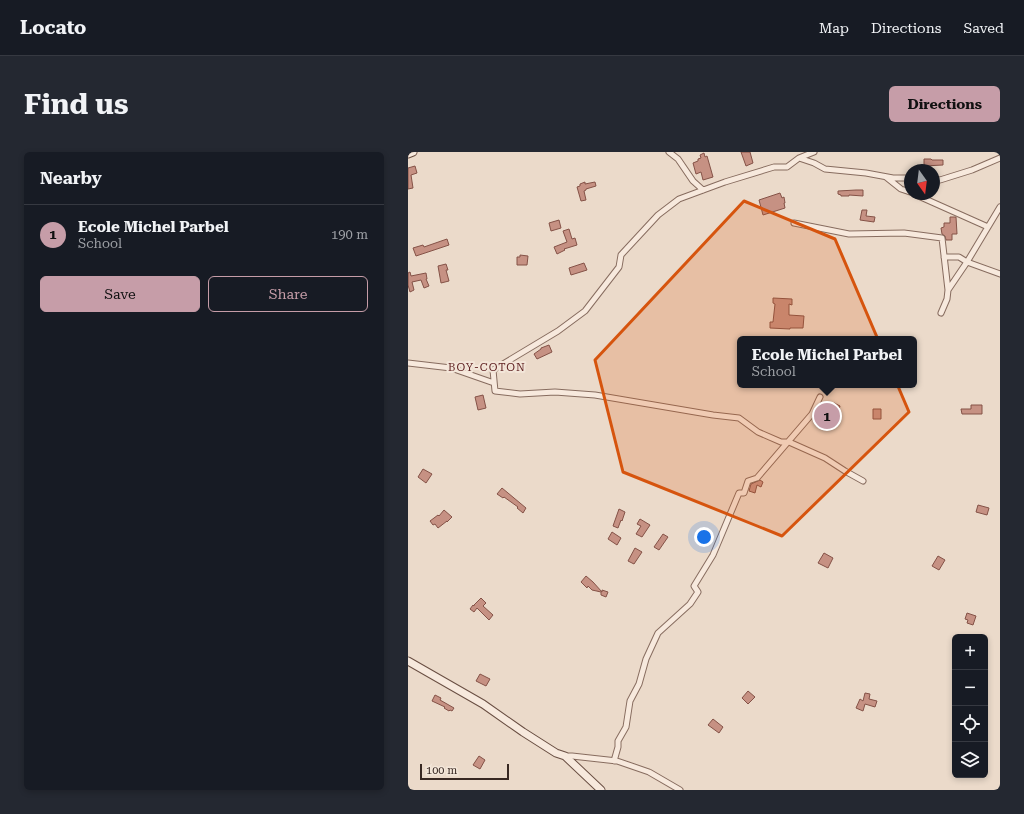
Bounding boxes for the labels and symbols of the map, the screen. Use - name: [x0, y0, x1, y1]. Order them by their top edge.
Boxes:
- north arrow: [904, 164, 940, 200]
- district label: BOY-COTON: [448, 361, 526, 374]
- pin: 1: [814, 401, 840, 431]
- your location: [694, 527, 714, 547]
- scale bar: [420, 762, 509, 781]

